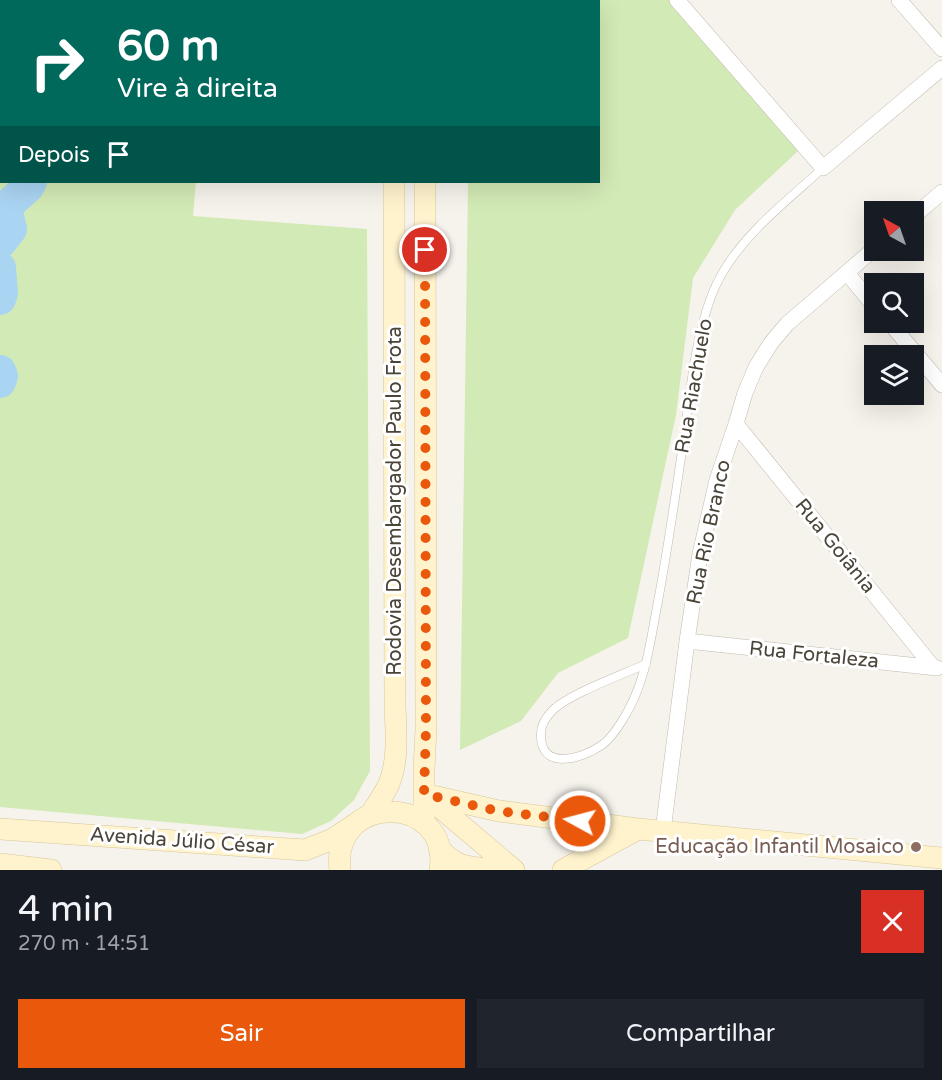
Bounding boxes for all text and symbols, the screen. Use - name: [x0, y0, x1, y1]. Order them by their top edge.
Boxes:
- text: 60 m: [117, 21, 219, 72]
- icon: right: [18, 24, 96, 102]
- text: Vire à direita: [117, 72, 278, 105]
- icon: arrive: [102, 138, 135, 171]
- text: Depois: [18, 142, 90, 168]
- north arrow: [864, 201, 924, 261]
- map controls: [864, 201, 924, 405]
- pin: [399, 224, 450, 275]
- icon: arrive: [408, 233, 441, 266]
- button: search: [864, 273, 924, 333]
- street label: Rua Riachuelo: [670, 317, 718, 455]
- street label: Rodovia Desembargador Paulo Frota: [383, 326, 407, 676]
- button: layers: [864, 345, 924, 405]
- street label: Rua Rio Branco: [682, 458, 736, 606]
- street label: Rua Goiânia: [790, 494, 880, 598]
- street label: Rua Fortaleza: [748, 636, 880, 674]
- position arrow: [548, 789, 612, 853]
- street label: Avenida Júlio César: [89, 823, 275, 859]
- place label: Educação Infantil Mosaico: [655, 835, 904, 859]
- marker: Educação Infantil Mosaico: [909, 840, 923, 854]
- text: 4 min: [18, 888, 114, 931]
- button: close: [861, 890, 924, 953]
- text: 270 m · 14:51: [18, 932, 150, 956]
- button: Sair: [18, 999, 465, 1068]
- button: Compartilhar: [477, 999, 924, 1068]

